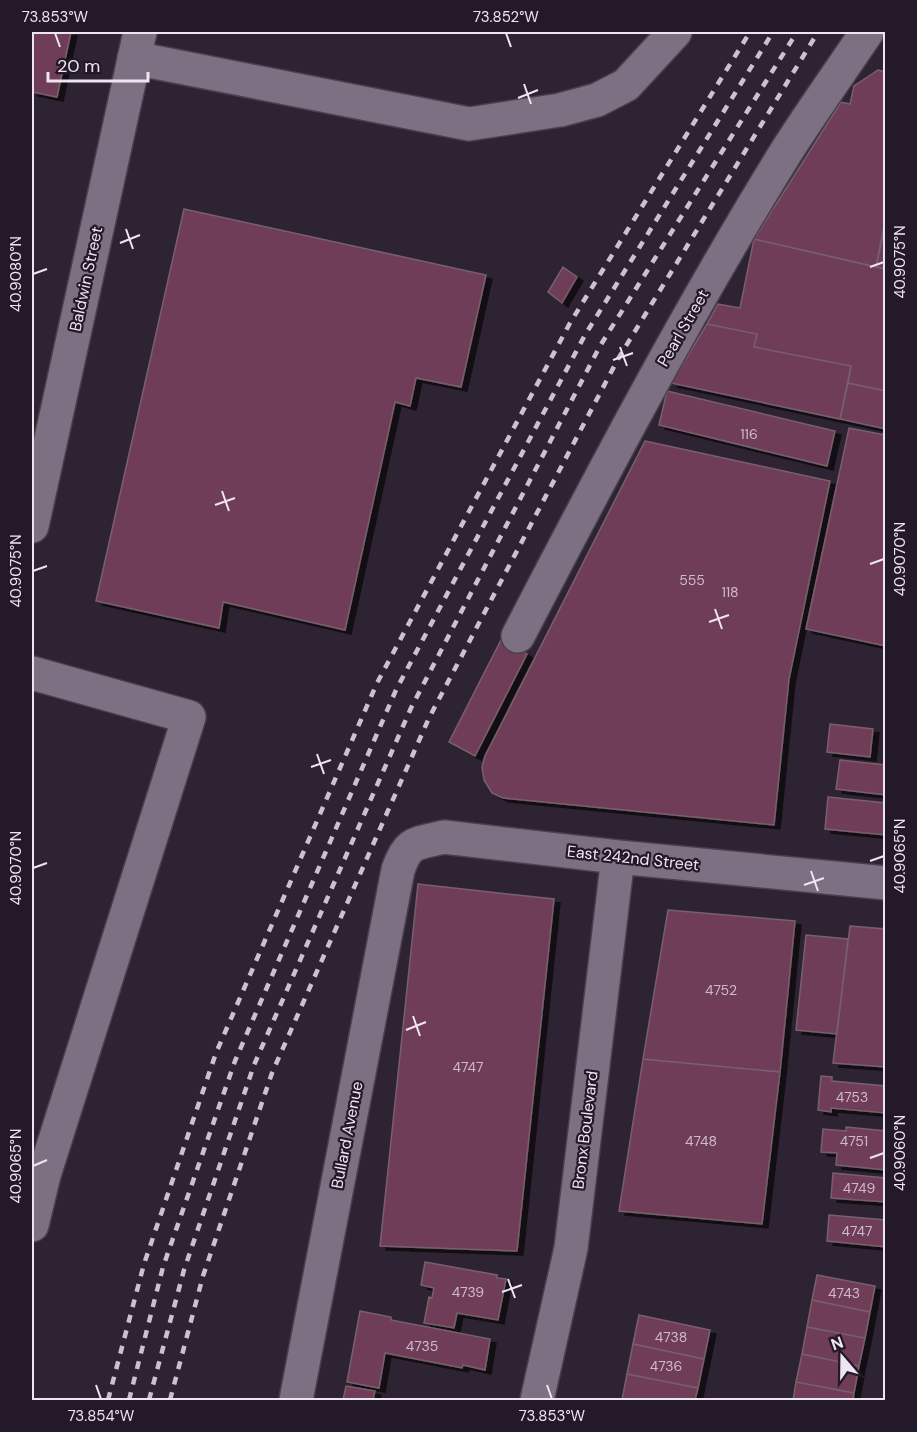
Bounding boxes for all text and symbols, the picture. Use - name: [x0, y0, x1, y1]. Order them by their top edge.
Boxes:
- text: 73.853°W: [22, 7, 89, 27]
- text: 73.852°W: [473, 7, 539, 27]
- scale bar: [48, 45, 148, 83]
- text: 20 m: [57, 54, 100, 78]
- street label: Baldwin Street: [65, 225, 107, 333]
- text: 40.9075°N: [890, 226, 910, 299]
- text: 40.9080°N: [6, 236, 26, 312]
- street label: Pearl Street: [652, 286, 714, 370]
- house number: 116: [740, 425, 758, 443]
- text: 40.9070°N: [890, 522, 910, 596]
- text: 40.9075°N: [6, 535, 26, 608]
- house number: 555: [679, 571, 705, 589]
- house number: 118: [721, 583, 739, 601]
- text: 40.9065°N: [890, 819, 910, 893]
- text: 40.9070°N: [6, 831, 26, 905]
- street label: East 242nd Street: [566, 841, 700, 875]
- house number: 4752: [705, 981, 737, 999]
- house number: 4747: [452, 1058, 484, 1076]
- street label: Bronx Boulevard: [567, 1070, 603, 1190]
- street label: Bullard Avenue: [326, 1080, 368, 1190]
- house number: 4753: [836, 1088, 868, 1106]
- text: 40.9060°N: [890, 1115, 910, 1191]
- text: 40.9065°N: [6, 1129, 26, 1203]
- house number: 4748: [685, 1132, 717, 1150]
- house number: 4751: [840, 1132, 868, 1150]
- house number: 4749: [843, 1179, 875, 1197]
- house number: 4747: [841, 1222, 873, 1240]
- house number: 4739: [452, 1283, 484, 1301]
- house number: 4743: [828, 1284, 860, 1302]
- north arrow: [812, 1327, 872, 1387]
- house number: 4738: [655, 1328, 687, 1346]
- text: N: [828, 1332, 846, 1355]
- house number: 4735: [406, 1337, 438, 1355]
- house number: 4736: [650, 1357, 682, 1375]
- text: 73.854°W: [68, 1406, 135, 1426]
- text: 73.853°W: [519, 1406, 586, 1426]

